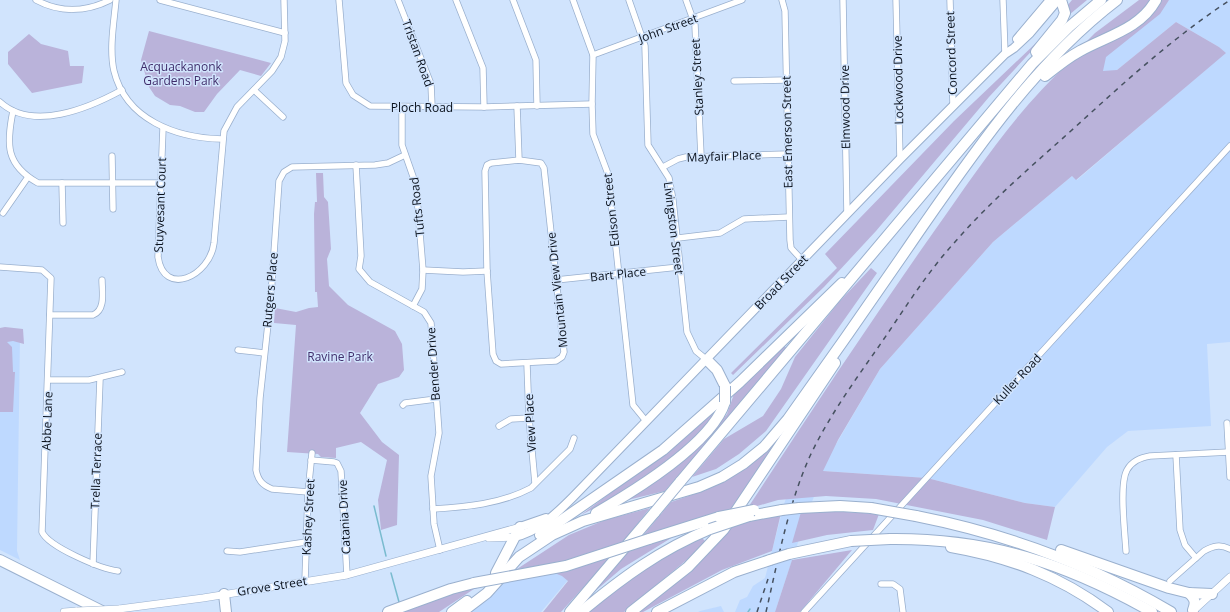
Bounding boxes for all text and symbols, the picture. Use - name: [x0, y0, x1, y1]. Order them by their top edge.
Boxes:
- street label: John Street: [635, 9, 700, 47]
- street label: Concord Street: [941, 11, 961, 95]
- street label: Tristan Road: [398, 17, 438, 89]
- street label: Lockwood Drive: [889, 35, 907, 125]
- street label: Stanley Street: [686, 38, 708, 116]
- park label: Acquackanonk Gardens Park: [140, 58, 223, 89]
- street label: Elmwood Drive: [836, 64, 854, 149]
- street label: East Emerson Street: [778, 75, 796, 189]
- street label: Ploch Road: [391, 99, 453, 116]
- street label: Mayfair Place: [686, 146, 762, 166]
- street label: Stuyvesant Court: [150, 157, 170, 253]
- street label: Edison Street: [599, 172, 623, 248]
- street label: Tufts Road: [405, 176, 429, 238]
- street label: Livingston Street: [660, 181, 688, 275]
- street label: Mountain View Drive: [542, 231, 572, 349]
- street label: Rutgers Place: [258, 251, 282, 328]
- street label: Broad Street: [750, 251, 812, 313]
- street label: Bart Place: [589, 263, 647, 285]
- street label: Bender Drive: [422, 327, 444, 401]
- park label: Ravine Park: [307, 348, 373, 365]
- street label: Kuller Road: [989, 350, 1045, 408]
- street label: Abbe Lane: [37, 391, 57, 451]
- street label: View Place: [520, 393, 540, 453]
- street label: Trella Terrace: [86, 432, 106, 509]
- street label: Kashey Street: [298, 478, 318, 556]
- street label: Catania Drive: [334, 479, 354, 555]
- street label: Grove Street: [236, 572, 308, 600]

